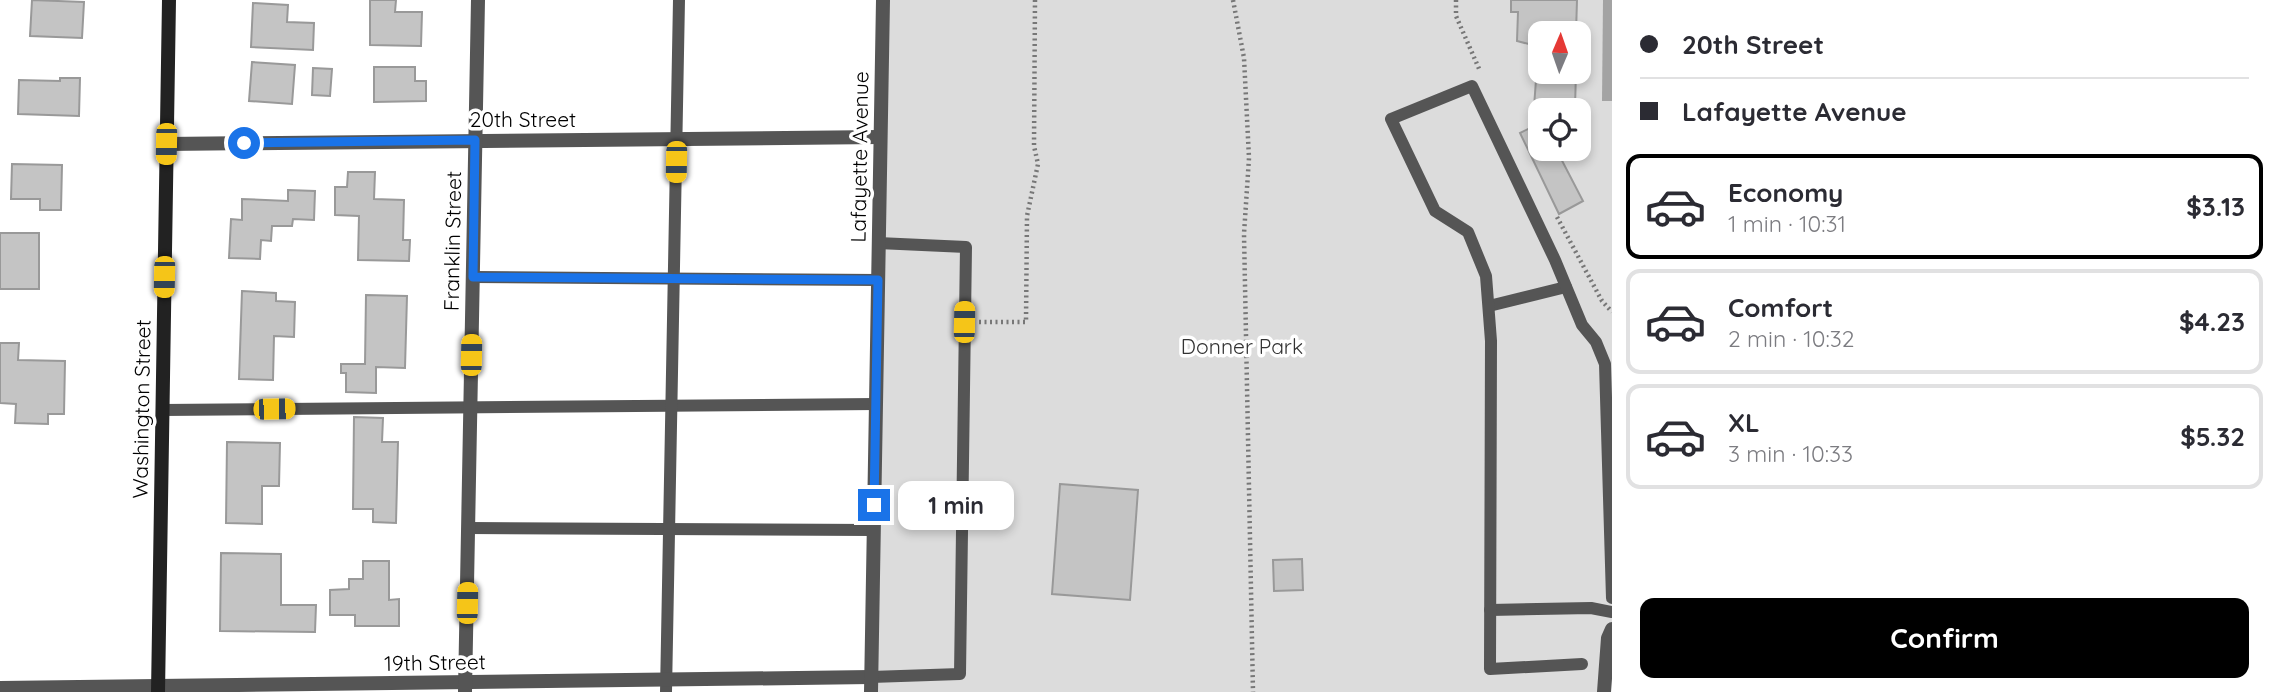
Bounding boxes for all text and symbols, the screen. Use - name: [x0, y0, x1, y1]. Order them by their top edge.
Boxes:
- north arrow: [1528, 21, 1591, 84]
- map controls: [1528, 21, 1591, 161]
- text: 20th Street: [1682, 28, 1824, 61]
- street label: Lafayette Avenue: [845, 71, 873, 243]
- text: Lafayette Avenue: [1682, 95, 1907, 128]
- button: locate: [1528, 98, 1591, 161]
- street label: 20th Street: [470, 106, 576, 132]
- car: [156, 123, 177, 165]
- route start: [228, 127, 260, 159]
- car: [666, 141, 687, 183]
- street label: Franklin Street: [438, 171, 466, 311]
- icon: car: [1644, 175, 1707, 238]
- text: Economy: [1728, 176, 1843, 209]
- text: $3.13: [2186, 190, 2245, 223]
- text: 1 min · 10:31: [1728, 209, 1846, 238]
- car: [154, 256, 175, 298]
- icon: car: [1644, 290, 1707, 353]
- text: Comfort: [1728, 291, 1833, 324]
- car: [954, 301, 975, 343]
- text: $4.23: [2179, 305, 2245, 338]
- street label: Washington Street: [126, 319, 156, 499]
- text: 2 min · 10:32: [1728, 324, 1855, 353]
- park label: Donner Park: [1181, 333, 1303, 359]
- car: [461, 334, 482, 376]
- car: [253, 398, 296, 420]
- icon: car: [1644, 405, 1707, 468]
- text: XL: [1728, 406, 1760, 439]
- text: $5.32: [2180, 420, 2245, 453]
- text: 3 min · 10:33: [1728, 439, 1853, 468]
- callout: 1 min: [898, 480, 1014, 530]
- route end: [858, 489, 890, 521]
- text: 1 min: [928, 491, 984, 520]
- car: [457, 582, 478, 624]
- button: Confirm: [1640, 598, 2249, 678]
- street label: 19th Street: [384, 648, 486, 676]

